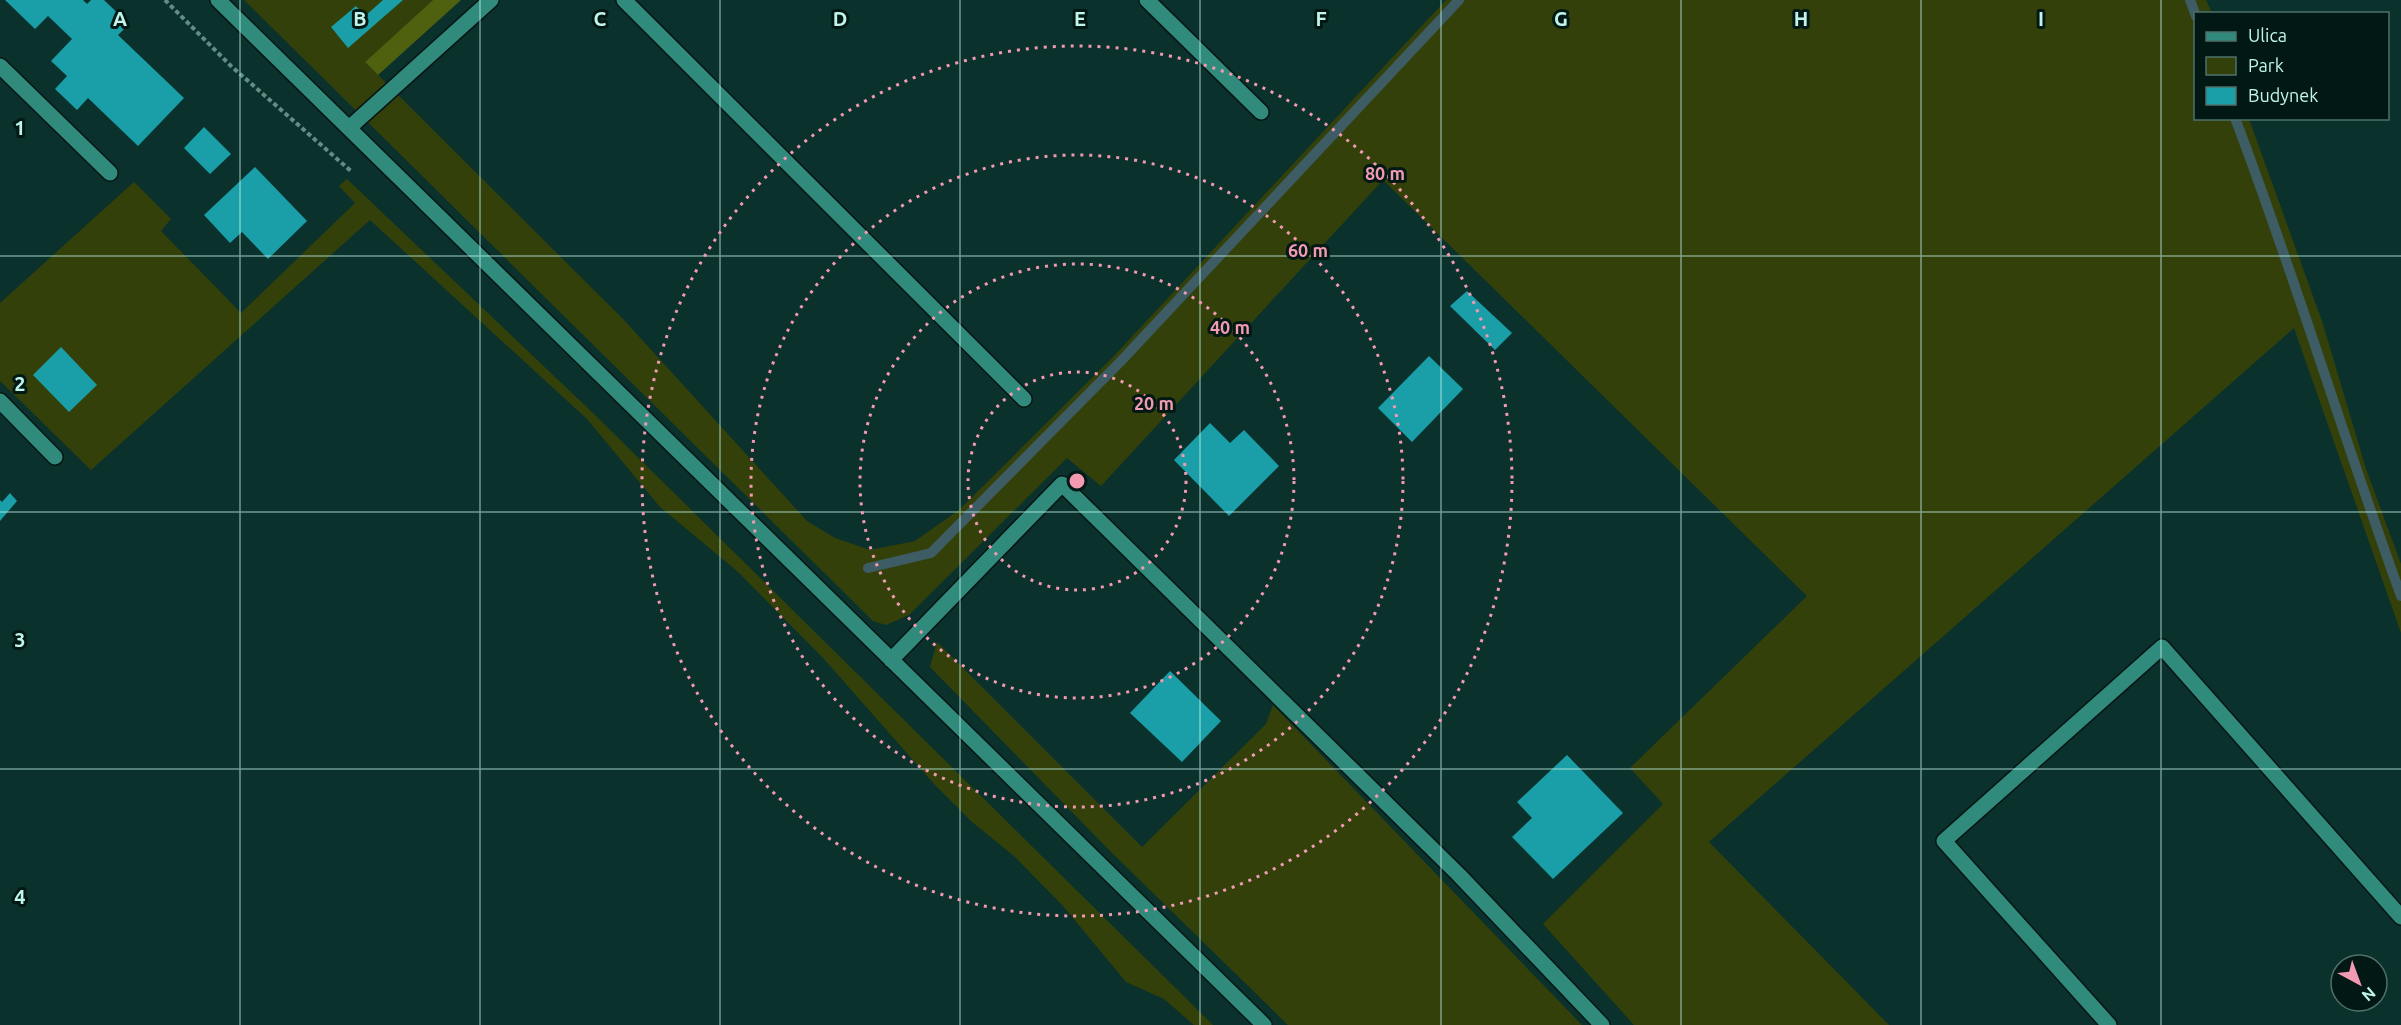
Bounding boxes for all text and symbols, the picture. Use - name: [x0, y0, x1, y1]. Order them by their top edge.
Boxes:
- text: A: [113, 7, 127, 30]
- text: B: [353, 7, 367, 30]
- text: C: [594, 7, 607, 30]
- text: D: [833, 7, 847, 30]
- text: E: [1074, 7, 1086, 30]
- text: F: [1315, 7, 1327, 30]
- text: G: [1554, 7, 1568, 30]
- text: H: [1794, 7, 1808, 30]
- text: I: [2038, 7, 2044, 30]
- legend: [2194, 12, 2389, 120]
- text: Ulica: [2248, 25, 2287, 45]
- text: Park: [2248, 55, 2284, 75]
- text: Budynek: [2248, 85, 2318, 105]
- text: 1: [14, 116, 26, 139]
- text: 80 m: [1365, 163, 1405, 183]
- text: 60 m: [1288, 240, 1328, 260]
- text: 40 m: [1210, 317, 1250, 337]
- text: 2: [14, 372, 26, 395]
- text: 20 m: [1134, 393, 1174, 413]
- centre of rings: [1067, 471, 1087, 491]
- text: 3: [14, 628, 26, 651]
- text: 4: [14, 885, 26, 908]
- north arrow: [2329, 953, 2389, 1013]
- text: N: [2358, 984, 2379, 1005]

